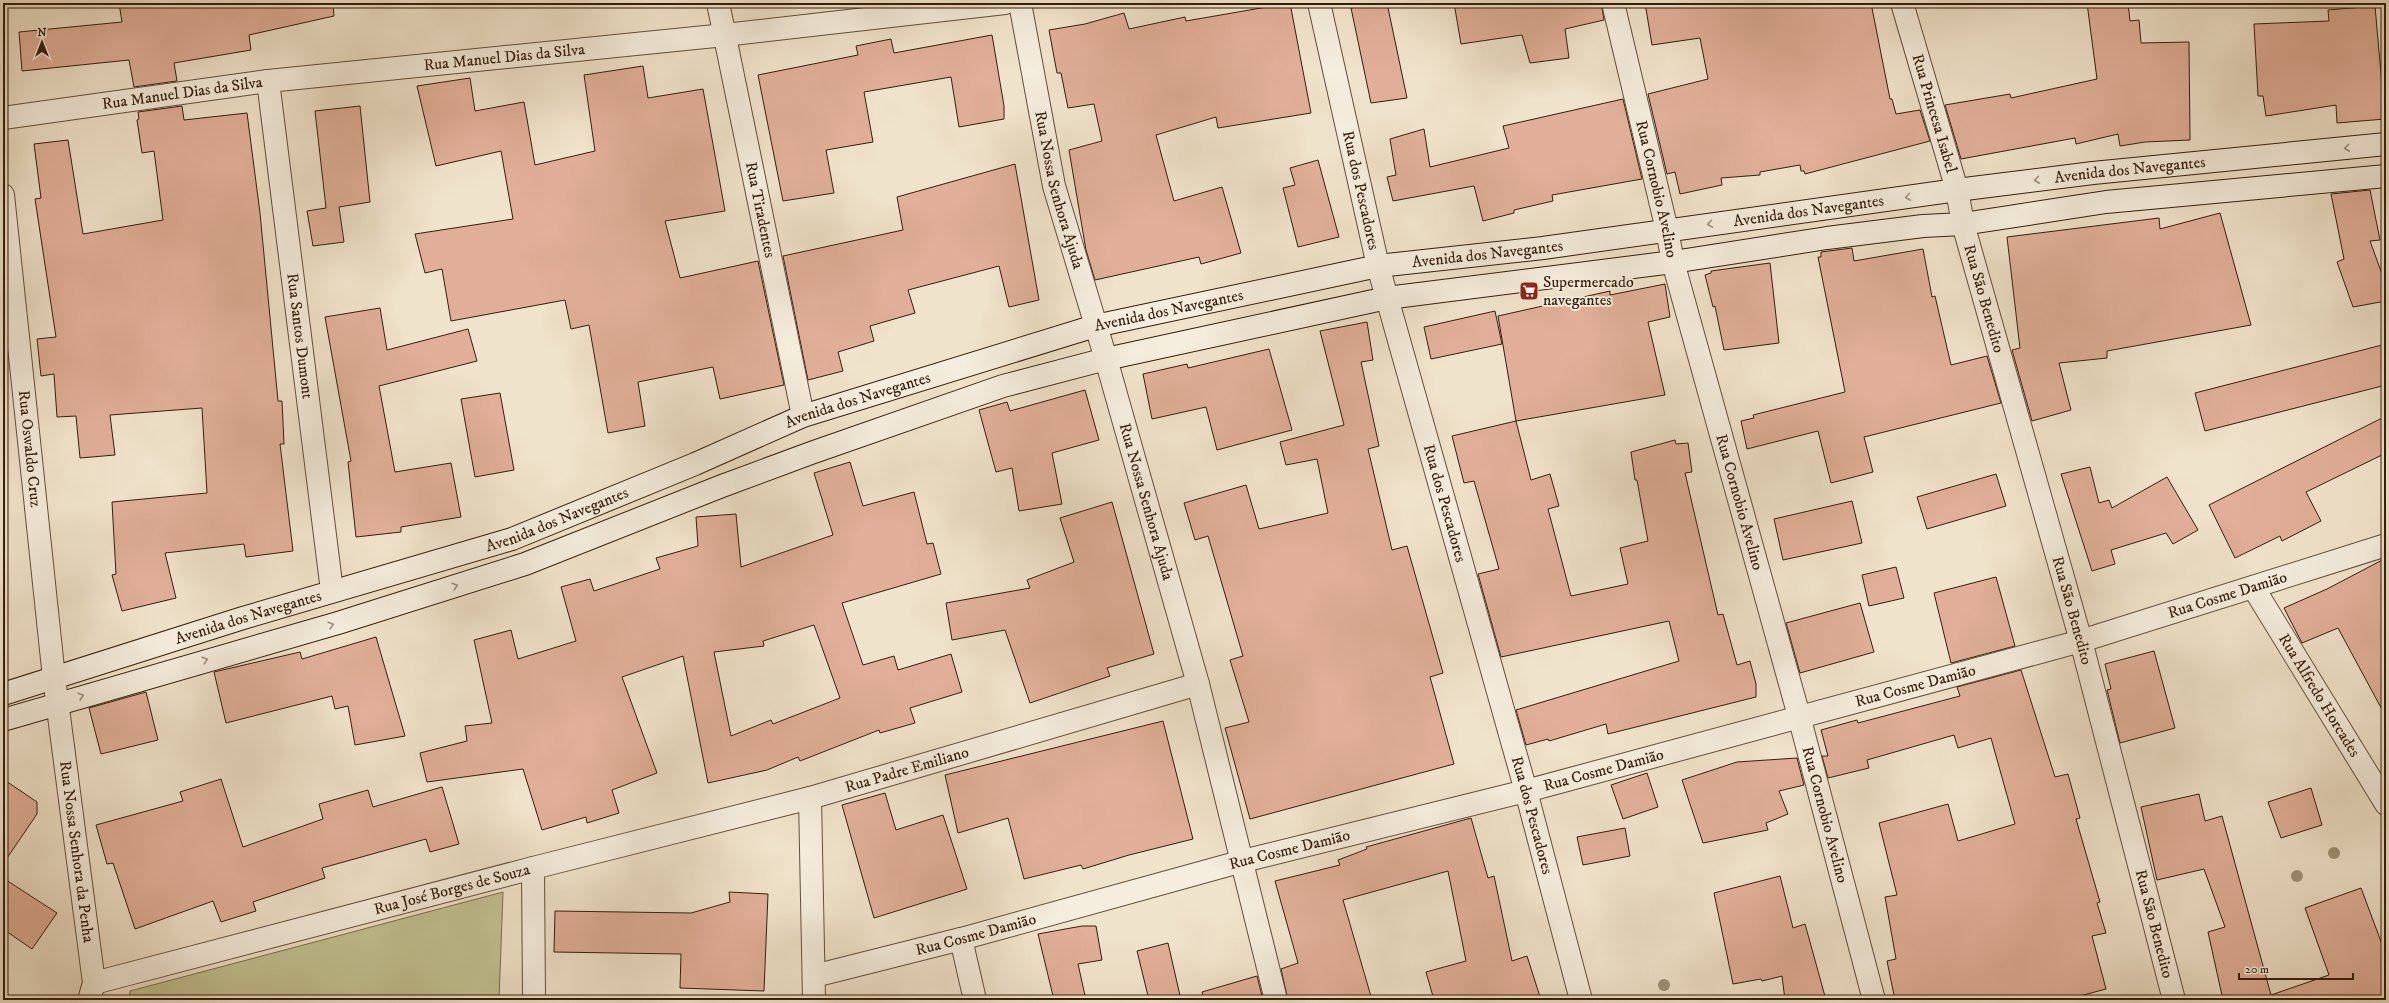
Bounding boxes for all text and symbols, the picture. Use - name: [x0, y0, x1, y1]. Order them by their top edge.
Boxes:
- north arrow: [22, 22, 62, 62]
- text: N: [37, 26, 47, 40]
- street label: Rua Manuel Dias da Silva: [423, 39, 586, 75]
- street label: Rua Princesa Isabel: [1907, 51, 1961, 175]
- street label: Rua Manuel Dias da Silva: [101, 72, 264, 114]
- street label: Rua Nossa Senhora Ajuda: [1030, 109, 1088, 271]
- street label: Rua Cornobio Avelino: [1631, 118, 1682, 259]
- street label: Rua dos Pescadores: [1338, 129, 1384, 252]
- one-way arrow: [2344, 143, 2350, 152]
- street label: Avenida dos Navegantes: [2053, 152, 2206, 188]
- street label: Rua Tiradentes: [741, 160, 780, 259]
- one-way arrow: [2034, 175, 2040, 184]
- street label: Avenida dos Navegantes: [1732, 190, 1885, 231]
- one-way arrow: [1905, 192, 1911, 201]
- one-way arrow: [1707, 219, 1713, 228]
- street label: Avenida dos Navegantes: [1411, 235, 1564, 272]
- street label: Rua São Benedito: [1959, 242, 2009, 355]
- street label: Rua Santos Dumont: [282, 272, 318, 400]
- place label: Supermercado navegantes: [1543, 272, 1634, 310]
- supermarket icon: Supermercado navegantes: [1518, 280, 1540, 302]
- street label: Avenida dos Navegantes: [1092, 285, 1245, 336]
- street label: Avenida dos Navegantes: [782, 367, 933, 433]
- street label: Rua Oswaldo Cruz: [14, 389, 46, 508]
- street label: Rua Nossa Senhora Ajuda: [1115, 421, 1178, 583]
- street label: Rua Cornobio Avelino: [1711, 432, 1768, 573]
- street label: Rua dos Pescadores: [1419, 442, 1471, 564]
- street label: Avenida dos Navegantes: [483, 482, 631, 556]
- street label: Rua São Benedito: [2048, 554, 2097, 667]
- street label: Rua Cosme Damião: [2165, 567, 2290, 623]
- one-way arrow: [451, 582, 458, 591]
- street label: Avenida dos Navegantes: [173, 586, 324, 649]
- one-way arrow: [327, 621, 334, 630]
- street label: Rua Alfredo Horcades: [2274, 630, 2365, 761]
- one-way arrow: [202, 656, 209, 665]
- street label: Rua Cosme Damião: [1853, 660, 1978, 712]
- one-way arrow: [77, 692, 84, 701]
- street label: Rua Padre Emiliano: [843, 742, 971, 797]
- street label: Rua Cosme Damião: [1541, 744, 1666, 796]
- street label: Rua Cornobio Avelino: [1797, 744, 1853, 885]
- street label: Rua dos Pescadores: [1507, 754, 1557, 876]
- street label: Rua Nossa Senhora da Penha: [55, 760, 99, 944]
- street label: Rua Cosme Damião: [1227, 825, 1352, 874]
- street label: Rua José Borges de Souza: [372, 859, 532, 919]
- street label: Rua São Benedito: [2131, 867, 2178, 981]
- street label: Rua Cosme Damião: [913, 909, 1038, 960]
- scale bar: [2239, 955, 2353, 981]
- text: 20 m: [2245, 962, 2269, 977]

